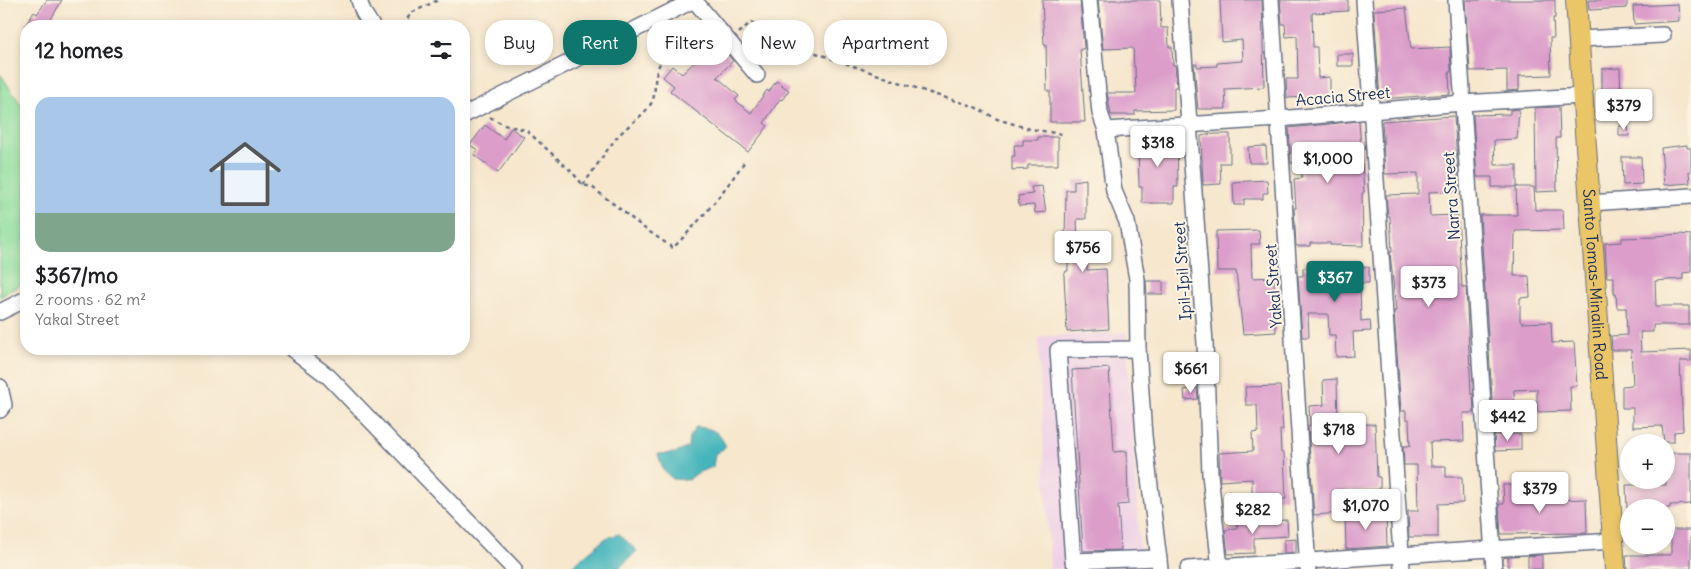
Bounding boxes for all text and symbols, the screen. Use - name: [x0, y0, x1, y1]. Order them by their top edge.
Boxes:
- chip: Buy: [485, 20, 553, 65]
- chip: Rent: [563, 20, 637, 65]
- chip: Filters: [647, 20, 732, 65]
- chip: New: [742, 20, 814, 65]
- chip: Apartment: [824, 20, 947, 65]
- icon: filters: [427, 36, 455, 64]
- text: 12 homes: [35, 37, 123, 64]
- street label: Acacia Street: [1295, 82, 1392, 110]
- pin: $379: [1594, 88, 1654, 131]
- text: $379: [1607, 95, 1642, 115]
- pin: $318: [1128, 126, 1188, 168]
- icon: home: [200, 129, 290, 219]
- text: $318: [1141, 132, 1175, 152]
- pin: $1,000: [1287, 142, 1369, 184]
- text: $1,000: [1303, 148, 1353, 168]
- street label: Narra Street: [1438, 151, 1464, 241]
- street label: Santo Tomas-Minalin Road: [1579, 188, 1612, 381]
- street label: Ipil-Ipil Street: [1169, 220, 1195, 321]
- pin: $756: [1053, 230, 1113, 273]
- text: $756: [1065, 237, 1101, 257]
- street label: Yakal Street: [1260, 243, 1286, 329]
- pin: $367: [1305, 260, 1365, 303]
- text: $367/mo: [35, 262, 118, 289]
- pin: $373: [1399, 266, 1459, 308]
- text: $367: [1317, 267, 1353, 287]
- text: $373: [1412, 272, 1446, 292]
- text: 2 rooms · 62 m²: [35, 289, 146, 309]
- text: Yakal Street: [35, 309, 119, 329]
- pin: $661: [1161, 352, 1221, 394]
- text: $661: [1174, 358, 1208, 378]
- pin: $442: [1478, 400, 1538, 442]
- text: $442: [1490, 406, 1526, 426]
- pin: $718: [1309, 412, 1369, 455]
- text: $718: [1323, 419, 1355, 439]
- map controls: [1620, 434, 1675, 554]
- button: +: [1620, 434, 1675, 489]
- pin: $379: [1510, 472, 1570, 514]
- text: $379: [1523, 478, 1558, 498]
- pin: $1,070: [1325, 488, 1407, 531]
- pin: $282: [1223, 492, 1283, 535]
- text: $1,070: [1343, 495, 1389, 515]
- text: $282: [1235, 499, 1271, 519]
- button: −: [1620, 499, 1675, 554]

